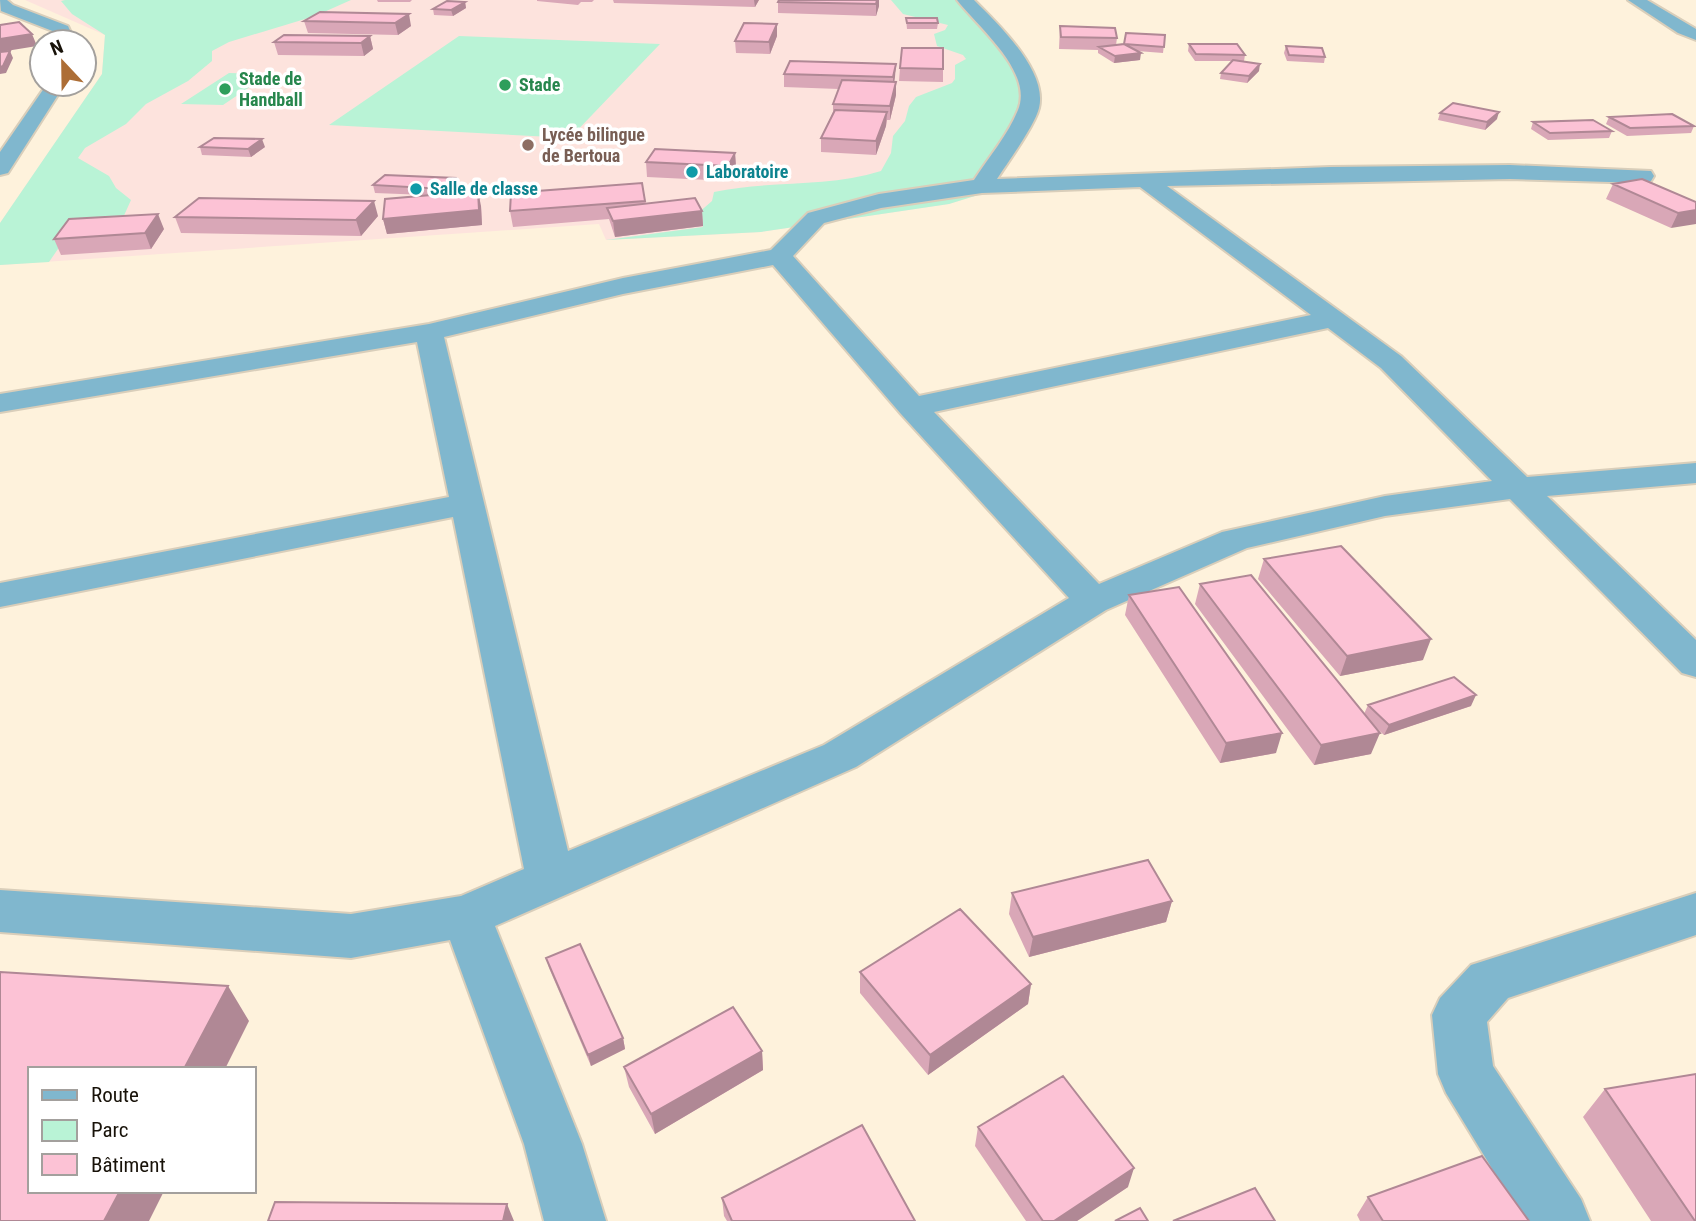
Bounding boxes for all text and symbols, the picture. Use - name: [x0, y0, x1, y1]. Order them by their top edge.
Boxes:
- north arrow: [28, 28, 98, 98]
- text: N: [47, 35, 67, 61]
- place label: Stade de Handball: [239, 68, 303, 110]
- place label: Stade: [519, 74, 561, 95]
- marker: Stade: [497, 77, 513, 93]
- marker: Stade de Handball: [217, 81, 233, 97]
- place label: Lycée bilingue de Bertoua: [542, 124, 645, 166]
- marker: Lycée bilingue de Bertoua: [520, 137, 536, 153]
- place label: Laboratoire: [706, 161, 789, 182]
- marker: Laboratoire: [684, 164, 700, 180]
- place label: Salle de classe: [430, 178, 538, 199]
- marker: Salle de classe: [408, 181, 424, 197]
- legend: [28, 1067, 256, 1193]
- text: Route: [91, 1083, 139, 1107]
- text: Parc: [91, 1118, 129, 1142]
- text: Bâtiment: [91, 1153, 166, 1177]

